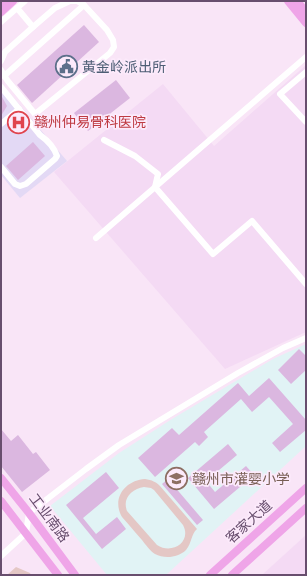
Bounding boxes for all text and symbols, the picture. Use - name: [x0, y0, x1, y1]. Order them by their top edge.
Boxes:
- public building icon: 黄金岭派出所: [54, 54, 80, 80]
- place label: 黄金岭派出所: [82, 59, 166, 76]
- hospital icon: 赣州仲易骨科医院: [5, 109, 31, 135]
- place label: 赣州仲易骨科医院: [34, 114, 146, 131]
- school or university icon: 赣州市灌婴小学: [164, 466, 190, 492]
- place label: 赣州市灌婴小学: [192, 471, 290, 488]
- street label: 工业南路: [25, 491, 73, 545]
- street label: 客家大道: [223, 497, 275, 547]

